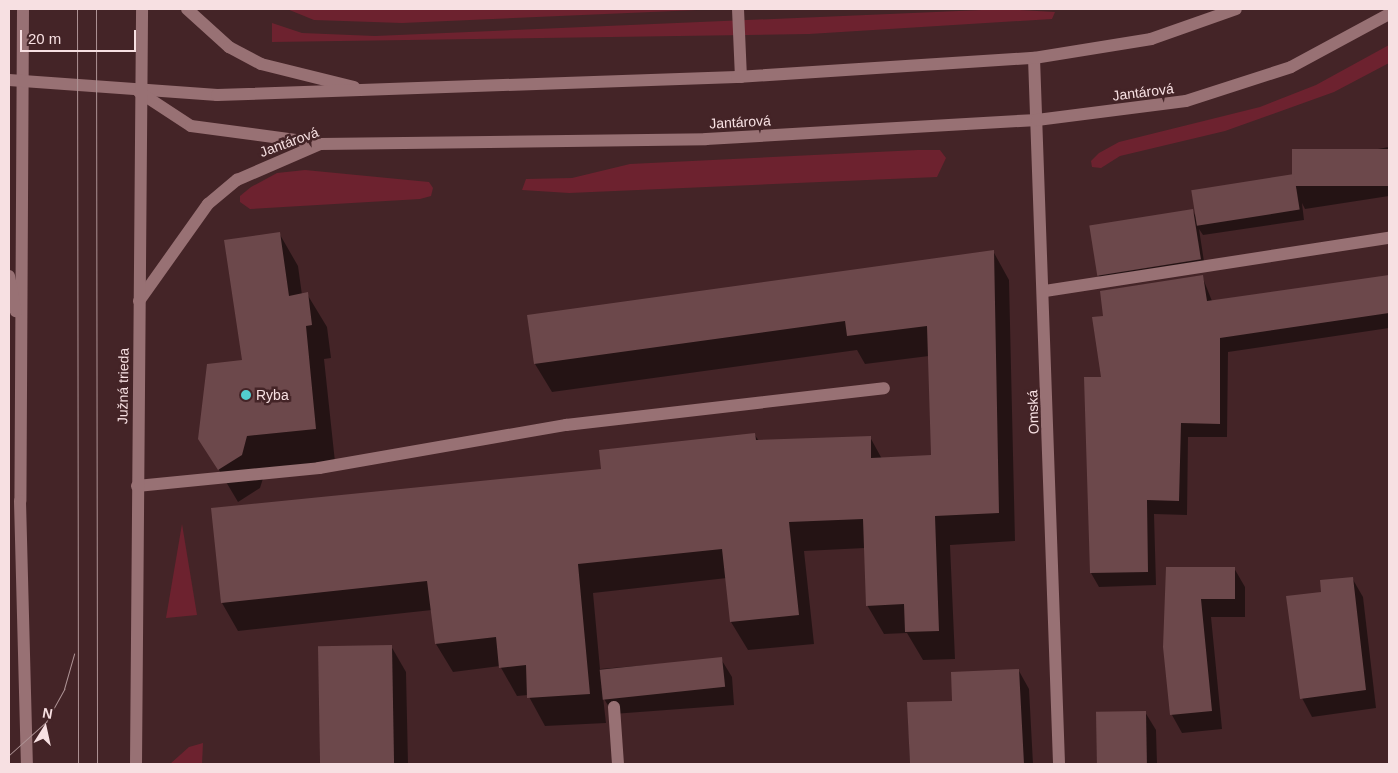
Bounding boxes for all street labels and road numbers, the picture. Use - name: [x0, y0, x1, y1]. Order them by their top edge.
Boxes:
- street label: Jantárová: [1111, 80, 1175, 104]
- street label: Jantárová: [709, 112, 771, 132]
- street label: Jantárová: [257, 124, 321, 160]
- street label: Južná trieda: [114, 348, 132, 424]
- street label: Omská: [1024, 390, 1042, 434]

